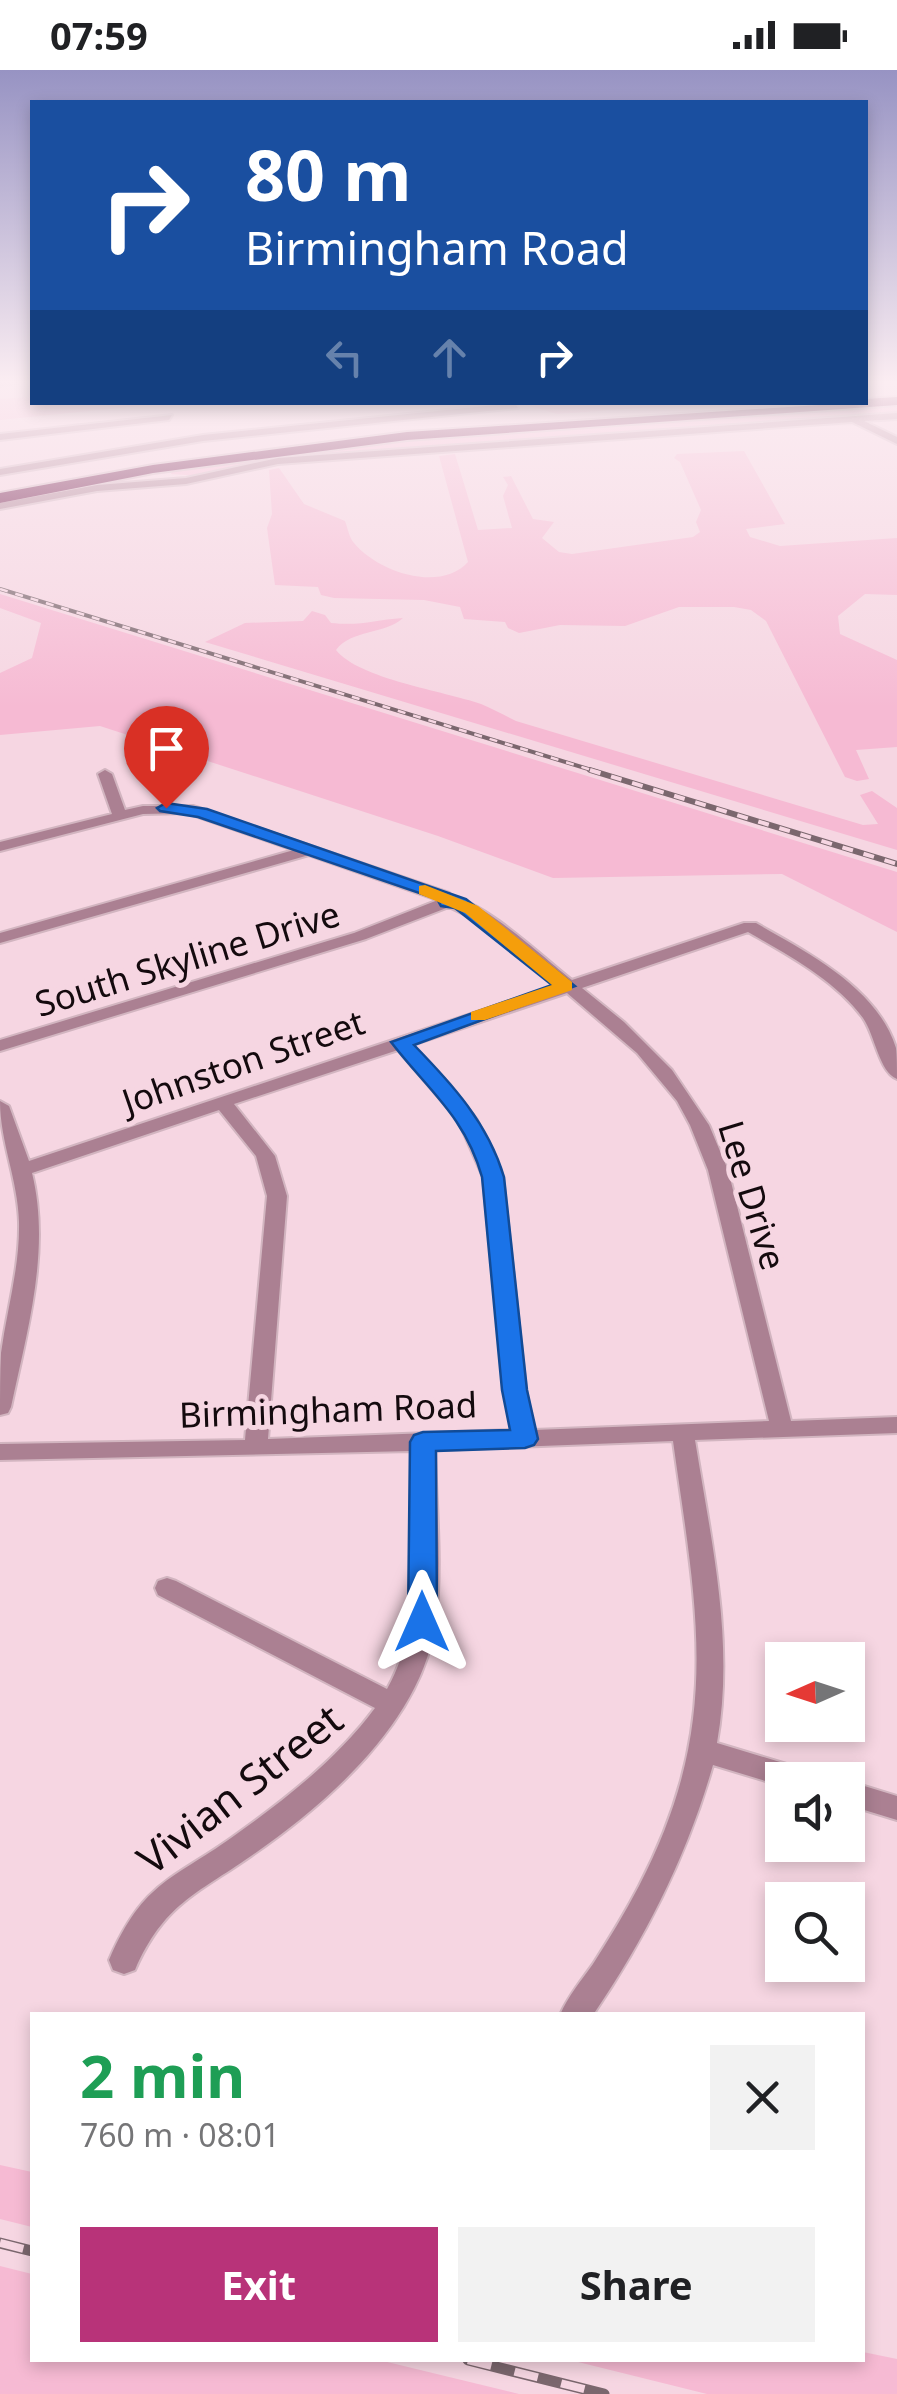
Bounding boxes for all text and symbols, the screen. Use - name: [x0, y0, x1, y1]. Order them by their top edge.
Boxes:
- text: 07:59: [50, 9, 148, 61]
- text: 80 m: [245, 126, 412, 222]
- icon: right: [80, 140, 210, 270]
- text: Birmingham Road: [245, 217, 629, 278]
- icon: left: [317, 330, 372, 385]
- icon: ahead: [422, 330, 477, 385]
- icon: right: [527, 330, 582, 385]
- pin: [124, 706, 209, 809]
- icon: arrive: [139, 721, 194, 776]
- street label: South Skyline Drive: [29, 889, 345, 1027]
- street label: Johnston Street: [113, 998, 370, 1125]
- street label: Lee Drive: [708, 1115, 798, 1275]
- street label: Birmingham Road: [178, 1380, 478, 1438]
- position arrow: [370, 1570, 474, 1674]
- north arrow: [765, 1642, 865, 1742]
- map controls: [765, 1642, 865, 1982]
- street label: Vivian Street: [125, 1690, 353, 1886]
- button: sound: [765, 1762, 865, 1862]
- button: search: [765, 1882, 865, 1982]
- text: 2 min: [80, 2034, 245, 2116]
- button: close: [710, 2045, 815, 2150]
- text: 760 m · 08:01: [80, 2113, 280, 2156]
- button: Exit: [80, 2227, 438, 2342]
- button: Share: [458, 2227, 815, 2342]

